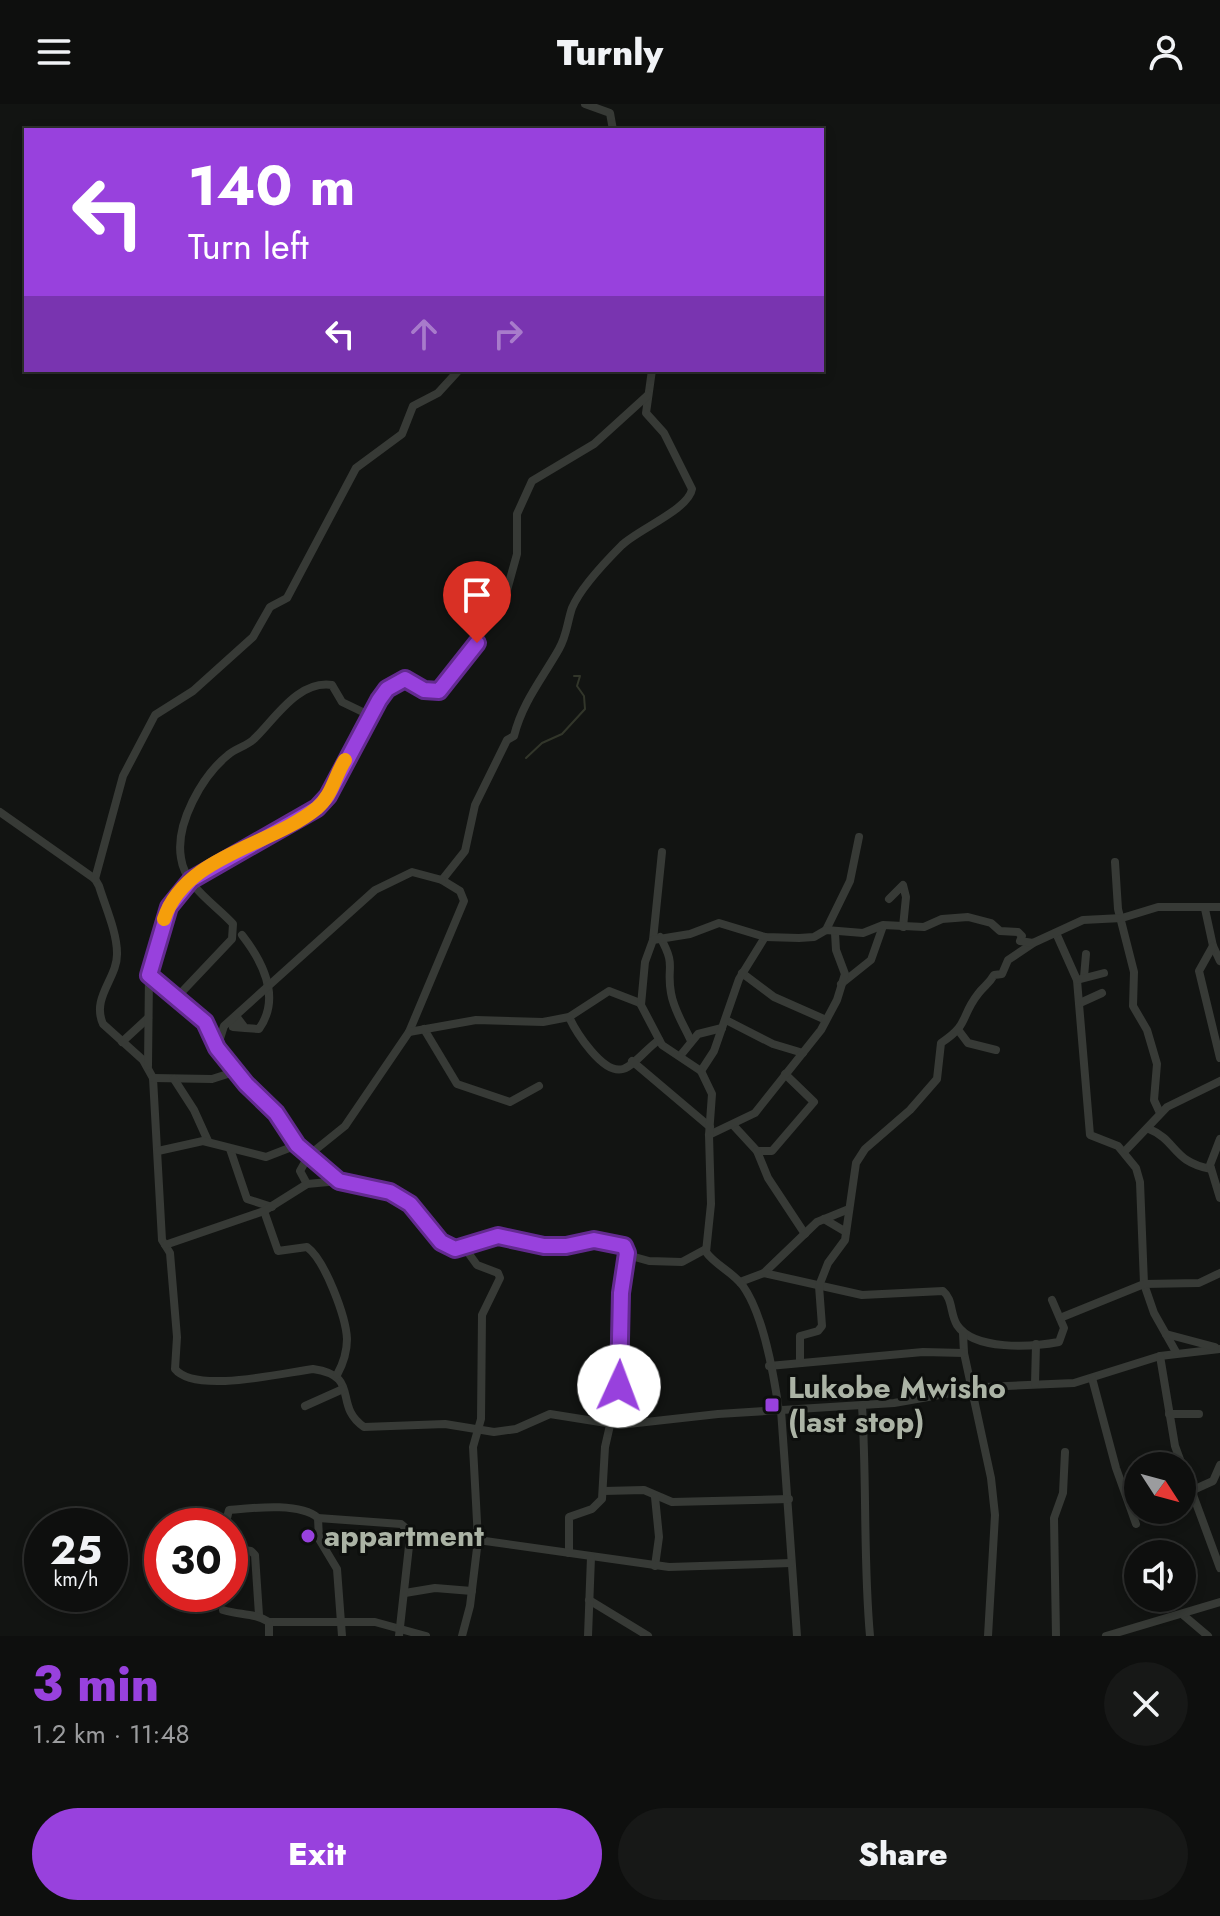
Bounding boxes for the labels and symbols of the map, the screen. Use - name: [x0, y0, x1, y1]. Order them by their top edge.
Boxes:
- pin: [443, 561, 511, 643]
- position arrow: [577, 1344, 661, 1428]
- place label: Lukobe Mwisho (last stop): [788, 1366, 1006, 1443]
- marker: Lukobe Mwisho (last stop): [763, 1396, 781, 1414]
- north arrow: [1124, 1452, 1196, 1524]
- speed limit sign: 30: [144, 1508, 248, 1612]
- place label: appartment: [324, 1514, 484, 1557]
- marker: appartment: [299, 1527, 317, 1545]

